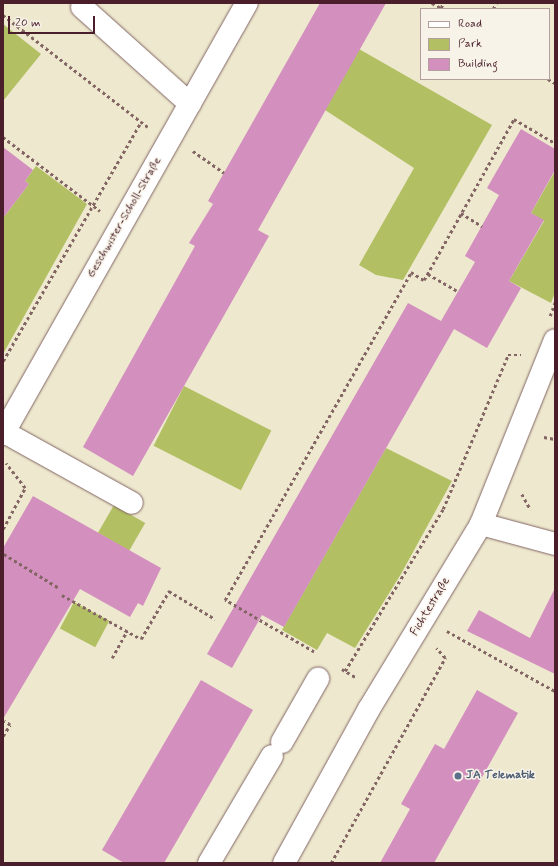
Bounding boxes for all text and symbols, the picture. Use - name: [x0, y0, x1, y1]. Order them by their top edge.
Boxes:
- scale bar: [10, 8, 97, 34]
- legend: [420, 8, 550, 80]
- text: 20 m: [15, 15, 41, 31]
- text: Road: [458, 16, 482, 32]
- text: Park: [458, 36, 482, 52]
- text: Building: [458, 56, 498, 72]
- street label: Geschwister-Scholl-Straße: [85, 155, 165, 281]
- street label: Fichtestraße: [408, 575, 454, 639]
- place label: JA Telematik: [466, 769, 537, 783]
- marker: JA Telematik: [453, 771, 463, 781]

